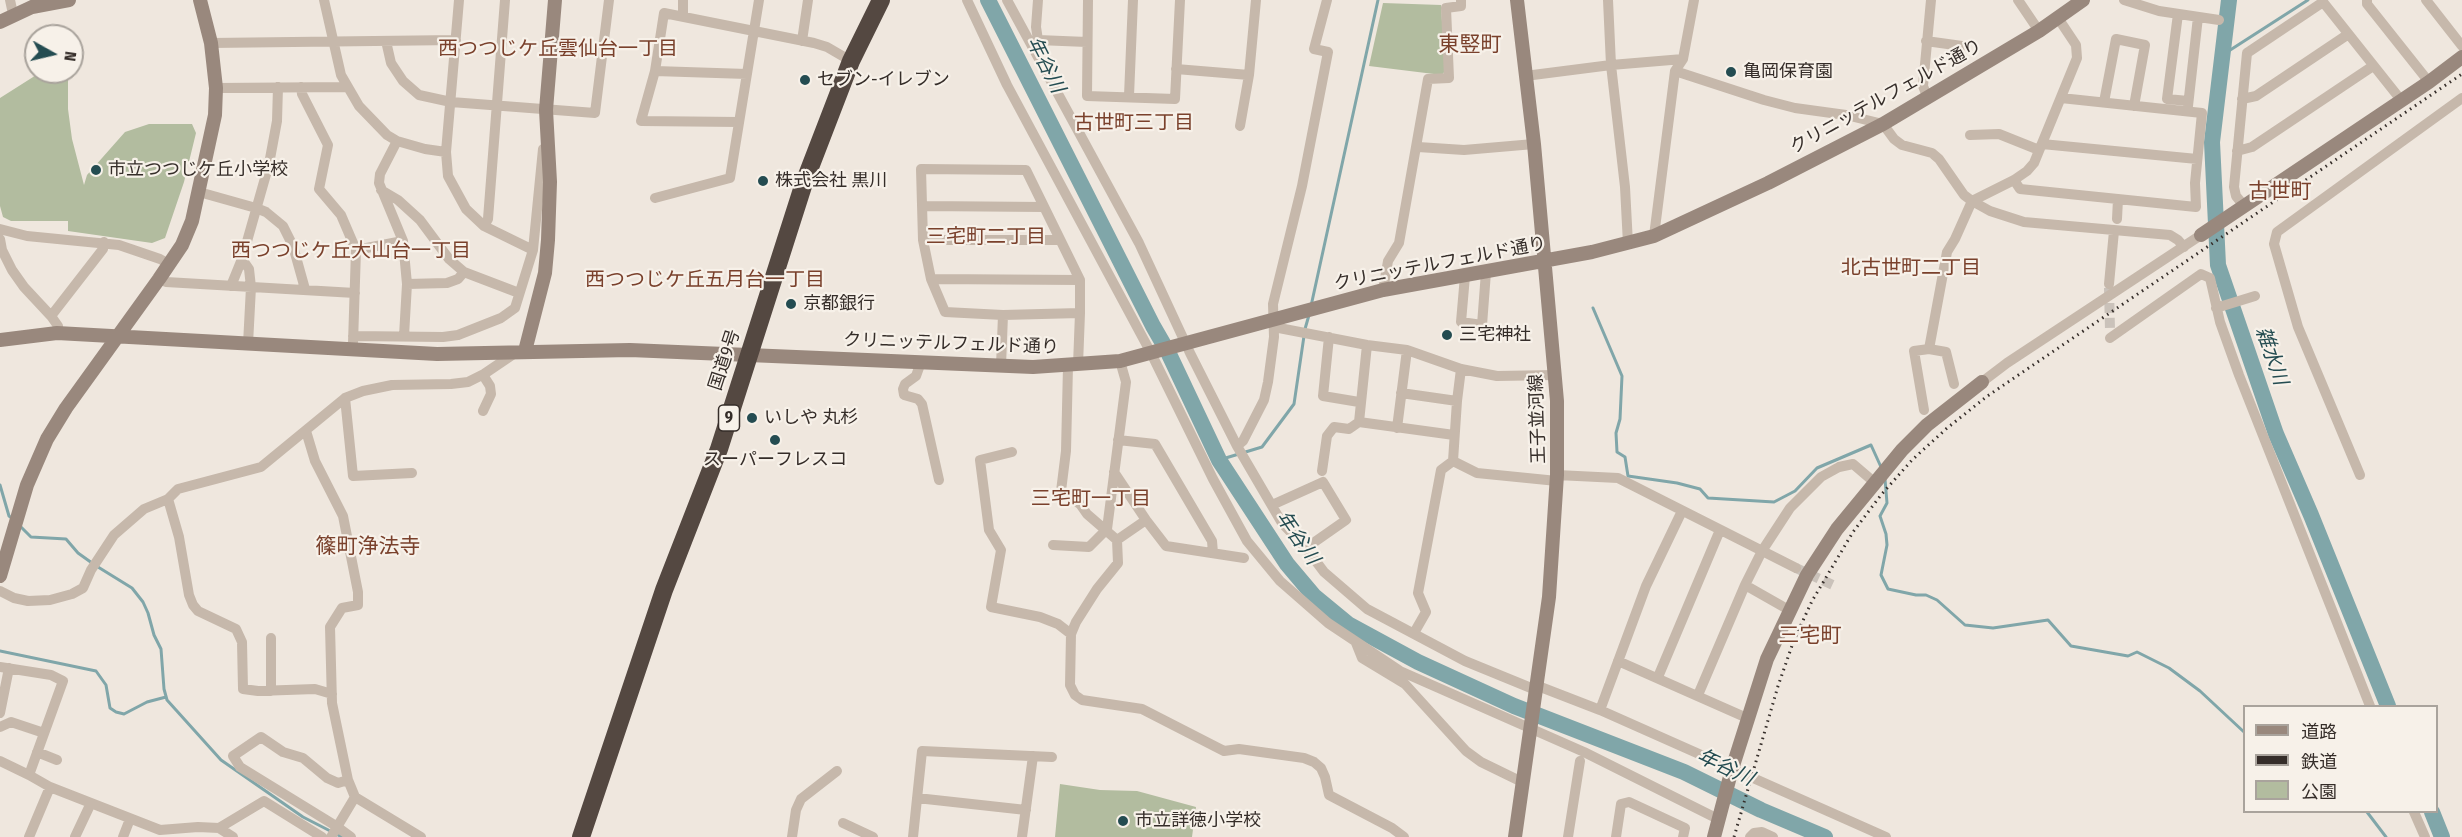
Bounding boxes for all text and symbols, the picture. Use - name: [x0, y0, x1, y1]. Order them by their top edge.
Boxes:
- north arrow: [24, 24, 84, 84]
- district label: 東竪町: [1439, 32, 1501, 58]
- water label: 年谷川: [1021, 33, 1069, 97]
- street label: クリニッテルフェルド通り: [1786, 35, 1986, 159]
- district label: 西つつじケ丘雲仙台一丁目: [438, 37, 678, 61]
- text: N: [60, 50, 80, 62]
- place label: 亀岡保育園: [1743, 61, 1833, 83]
- marker: 亀岡保育園: [1724, 65, 1738, 79]
- place label: セブン-イレブン: [817, 69, 950, 91]
- marker: セブン-イレブン: [798, 73, 812, 87]
- district label: 古世町三丁目: [1074, 111, 1194, 135]
- place label: 市立つつじケ丘小学校: [108, 159, 288, 181]
- marker: 市立つつじケ丘小学校: [89, 163, 103, 177]
- place label: 株式会社 黒川: [775, 170, 887, 192]
- marker: 株式会社 黒川: [756, 174, 770, 188]
- district label: 古世町: [2249, 179, 2311, 205]
- district label: 三宅町二丁目: [926, 225, 1046, 249]
- street label: クリニッテルフェルド通り: [1332, 233, 1548, 295]
- district label: 西つつじケ丘大山台一丁目: [231, 239, 471, 263]
- district label: 北古世町二丁目: [1841, 256, 1981, 280]
- district label: 西つつじケ丘五月台一丁目: [585, 268, 825, 292]
- place label: 京都銀行: [803, 293, 875, 315]
- marker: 京都銀行: [784, 297, 798, 311]
- place label: 三宅神社: [1459, 324, 1531, 346]
- water label: 雑水川: [2250, 324, 2292, 388]
- street label: 国道9号: [705, 327, 745, 393]
- marker: 三宅神社: [1440, 328, 1454, 342]
- street label: クリニッテルフェルド通り: [843, 329, 1059, 359]
- street label: 王子並河線: [1526, 374, 1550, 464]
- road number: 9: [718, 405, 740, 431]
- place label: いしや 丸杉: [764, 407, 858, 429]
- marker: いしや 丸杉: [745, 411, 759, 425]
- marker: スーパーフレスコ: [768, 433, 782, 447]
- place label: スーパーフレスコ: [703, 449, 847, 471]
- district label: 三宅町一丁目: [1031, 487, 1151, 511]
- water label: 年谷川: [1270, 507, 1324, 569]
- district label: 篠町浄法寺: [316, 534, 420, 560]
- district label: 三宅町: [1779, 623, 1841, 649]
- legend: [2243, 705, 2438, 813]
- text: 道路: [2301, 721, 2337, 743]
- water label: 年谷川: [1693, 744, 1757, 792]
- text: 鉄道: [2301, 751, 2337, 773]
- text: 公園: [2301, 781, 2337, 803]
- place label: 市立詳徳小学校: [1135, 810, 1261, 832]
- marker: 市立詳徳小学校: [1116, 814, 1130, 828]

